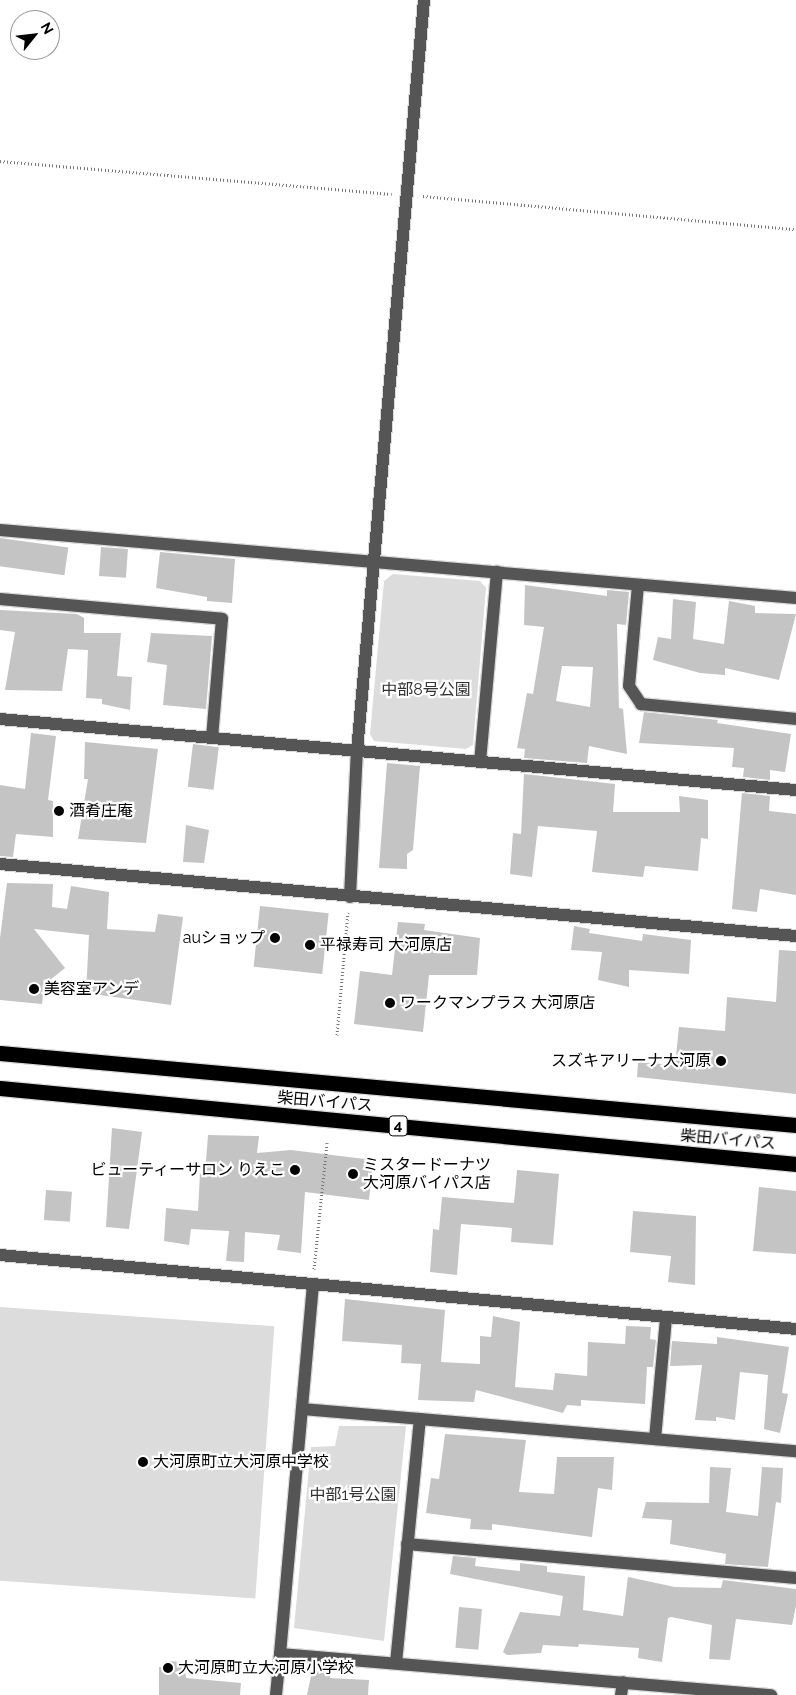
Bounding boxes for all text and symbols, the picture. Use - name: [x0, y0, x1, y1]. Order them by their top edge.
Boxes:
- north arrow: [10, 10, 60, 60]
- text: N: [38, 20, 57, 37]
- park label: 中部8号公園: [381, 680, 471, 700]
- place label: 酒肴庄庵: [69, 801, 133, 821]
- marker: 酒肴庄庵: [53, 805, 65, 817]
- place label: auショップ: [183, 928, 265, 948]
- marker: auショップ: [269, 932, 281, 944]
- place label: 平禄寿司 大河原店: [320, 935, 452, 955]
- marker: 平禄寿司 大河原店: [304, 939, 316, 951]
- place label: 美容室アンデ: [44, 979, 140, 999]
- marker: 美容室アンデ: [28, 983, 40, 995]
- place label: ワークマンプラス 大河原店: [400, 993, 596, 1013]
- marker: ワークマンプラス 大河原店: [384, 997, 396, 1009]
- place label: スズキアリーナ大河原: [551, 1051, 711, 1071]
- marker: スズキアリーナ大河原: [715, 1055, 727, 1067]
- street label: 柴田バイパス: [276, 1088, 374, 1116]
- road number: 4: [388, 1114, 408, 1138]
- street label: 柴田バイパス: [679, 1126, 777, 1154]
- place label: ミスタードーナツ 大河原バイパス店: [363, 1155, 491, 1193]
- place label: ビューティーサロン りえこ: [89, 1160, 285, 1180]
- marker: ビューティーサロン りえこ: [289, 1164, 301, 1176]
- marker: ミスタードーナツ 大河原バイパス店: [347, 1168, 359, 1180]
- place label: 大河原町立大河原中学校: [153, 1452, 329, 1472]
- marker: 大河原町立大河原中学校: [137, 1456, 149, 1468]
- park label: 中部1号公園: [310, 1485, 396, 1505]
- place label: 大河原町立大河原小学校: [178, 1658, 354, 1678]
- marker: 大河原町立大河原小学校: [162, 1662, 174, 1674]

